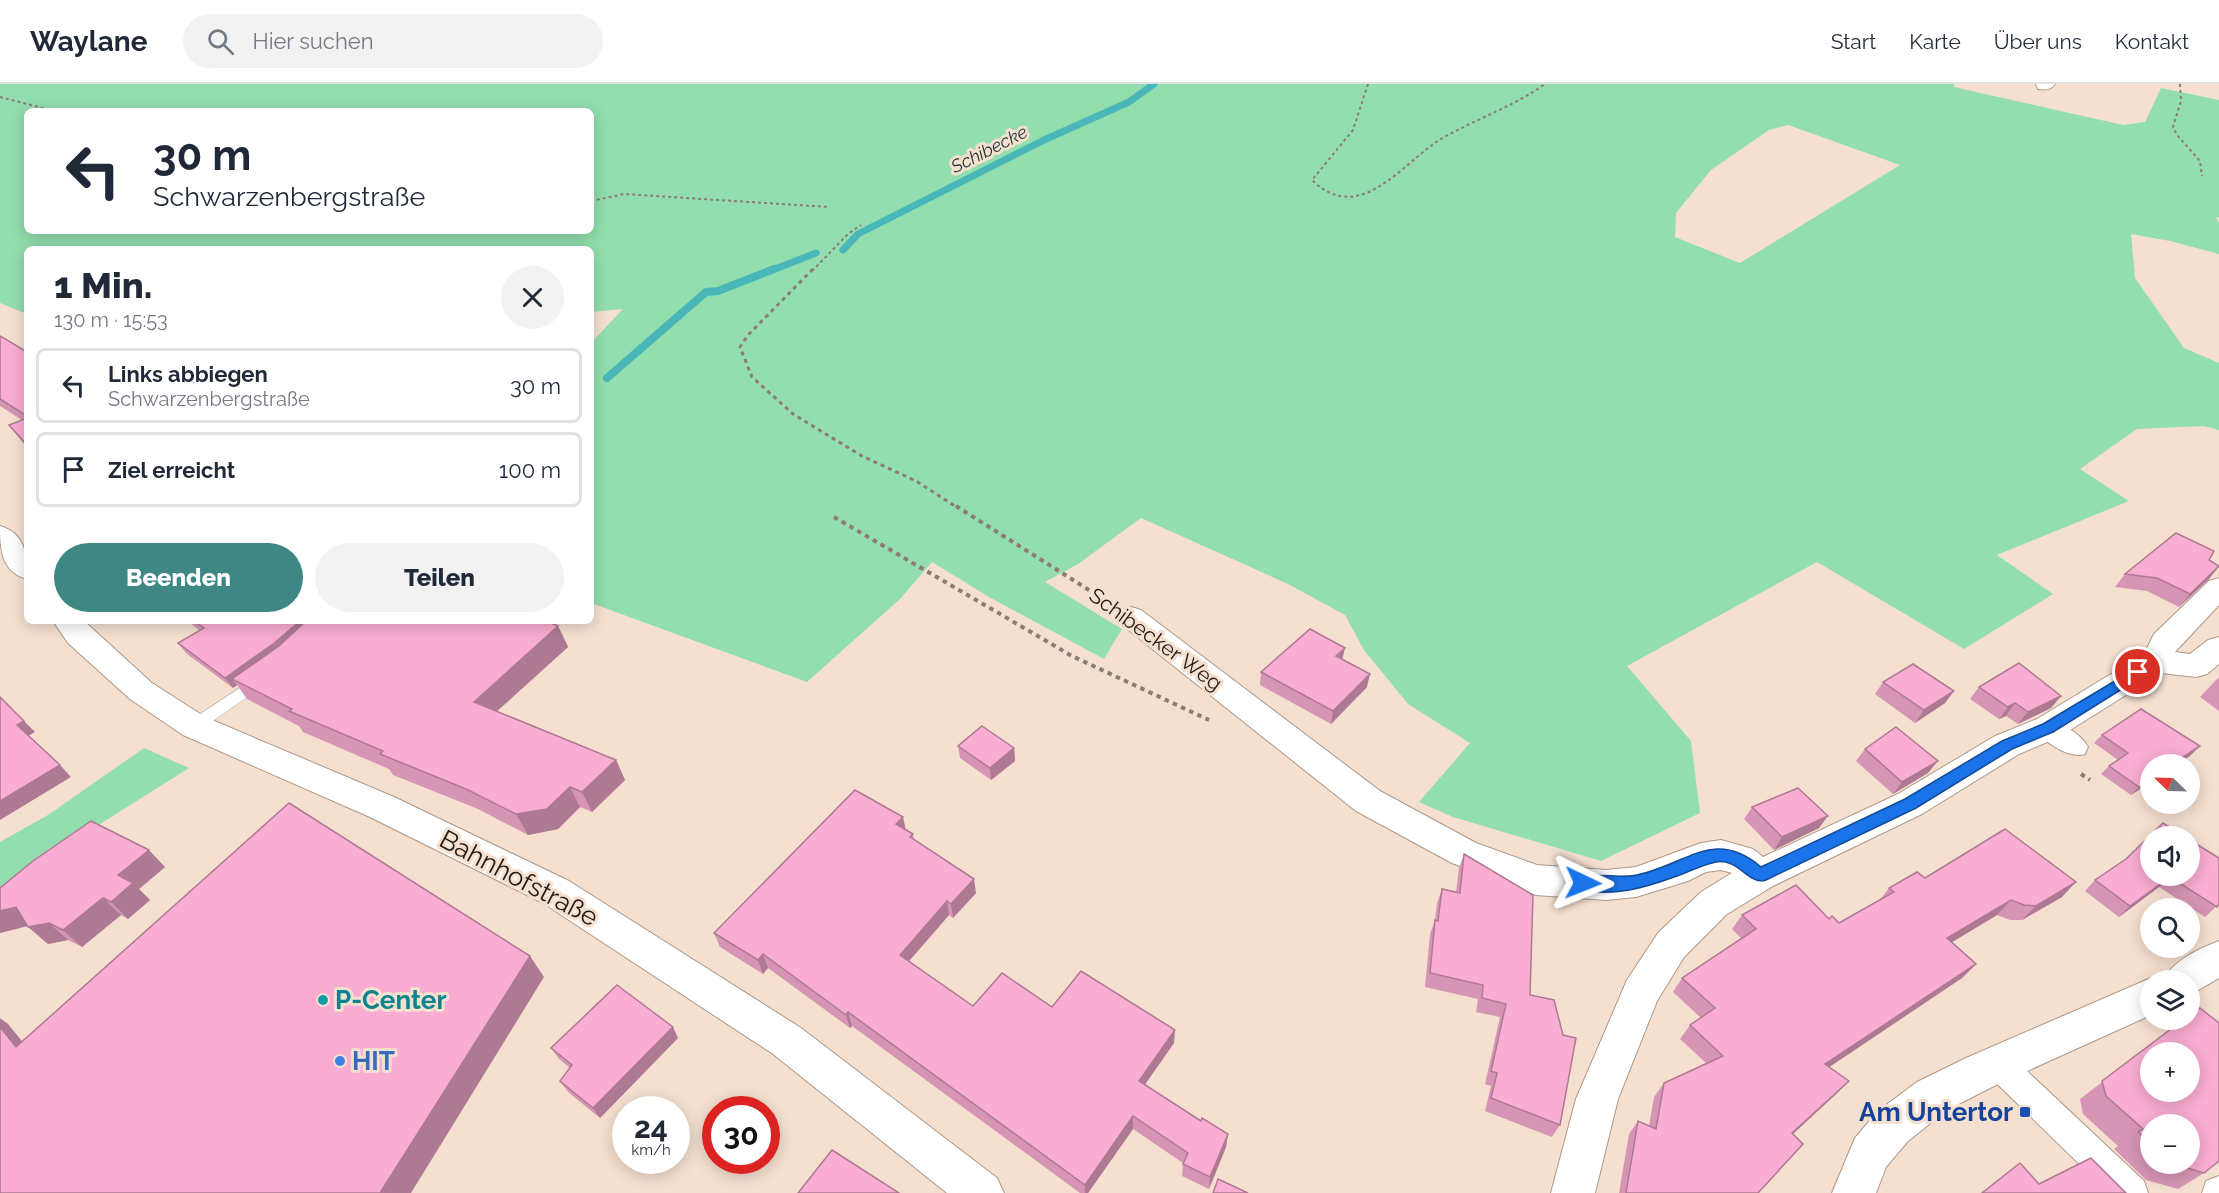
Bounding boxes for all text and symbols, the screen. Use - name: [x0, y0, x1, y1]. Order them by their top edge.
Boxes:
- search box: [183, 14, 603, 68]
- text: Waylane: [30, 25, 147, 58]
- icon: search: [204, 25, 237, 58]
- text: Hier suchen: [252, 28, 374, 54]
- text: Start: [1831, 29, 1876, 54]
- text: Karte: [1909, 29, 1961, 54]
- text: Über uns: [1994, 29, 2082, 54]
- text: Kontakt: [2115, 29, 2189, 54]
- water label: Schibecke: [946, 121, 1031, 178]
- text: 30 m: [153, 131, 251, 180]
- icon: left: [54, 132, 132, 210]
- text: Schwarzenbergstraße: [153, 181, 425, 212]
- text: 1 Min.: [54, 264, 152, 306]
- button: close: [501, 266, 564, 329]
- text: 130 m · 15:53: [54, 308, 168, 332]
- text: Links abbiegen: [108, 361, 268, 387]
- icon: left: [57, 369, 90, 402]
- text: 30 m: [510, 373, 561, 399]
- text: Schwarzenbergstraße: [108, 387, 310, 411]
- icon: arrive: [57, 453, 90, 486]
- text: Ziel erreicht: [108, 457, 235, 483]
- text: 100 m: [499, 457, 561, 483]
- button: Beenden: [54, 543, 303, 612]
- button: Teilen: [315, 543, 564, 612]
- street label: Schibecker Weg: [1085, 582, 1227, 696]
- pin: [2112, 646, 2163, 697]
- icon: arrive: [2121, 655, 2154, 688]
- north arrow: [2140, 754, 2200, 814]
- map controls: [2140, 754, 2200, 1174]
- street label: Bahnhofstraße: [435, 824, 603, 932]
- button: sound: [2140, 826, 2200, 886]
- position arrow: [1551, 851, 1615, 915]
- button: search: [2140, 898, 2200, 958]
- button: layers: [2140, 970, 2200, 1030]
- place label: P-Center: [335, 985, 447, 1015]
- marker: P-Center: [316, 993, 330, 1007]
- button: +: [2140, 1042, 2200, 1102]
- place label: HIT: [352, 1046, 395, 1076]
- marker: HIT: [333, 1054, 347, 1068]
- speed limit sign: 30: [702, 1096, 780, 1174]
- place label: Am Untertor: [1859, 1097, 2013, 1127]
- marker: Am Untertor: [2018, 1105, 2032, 1119]
- text: 24: [634, 1110, 668, 1145]
- button: −: [2140, 1114, 2200, 1174]
- text: km/h: [631, 1141, 671, 1159]

